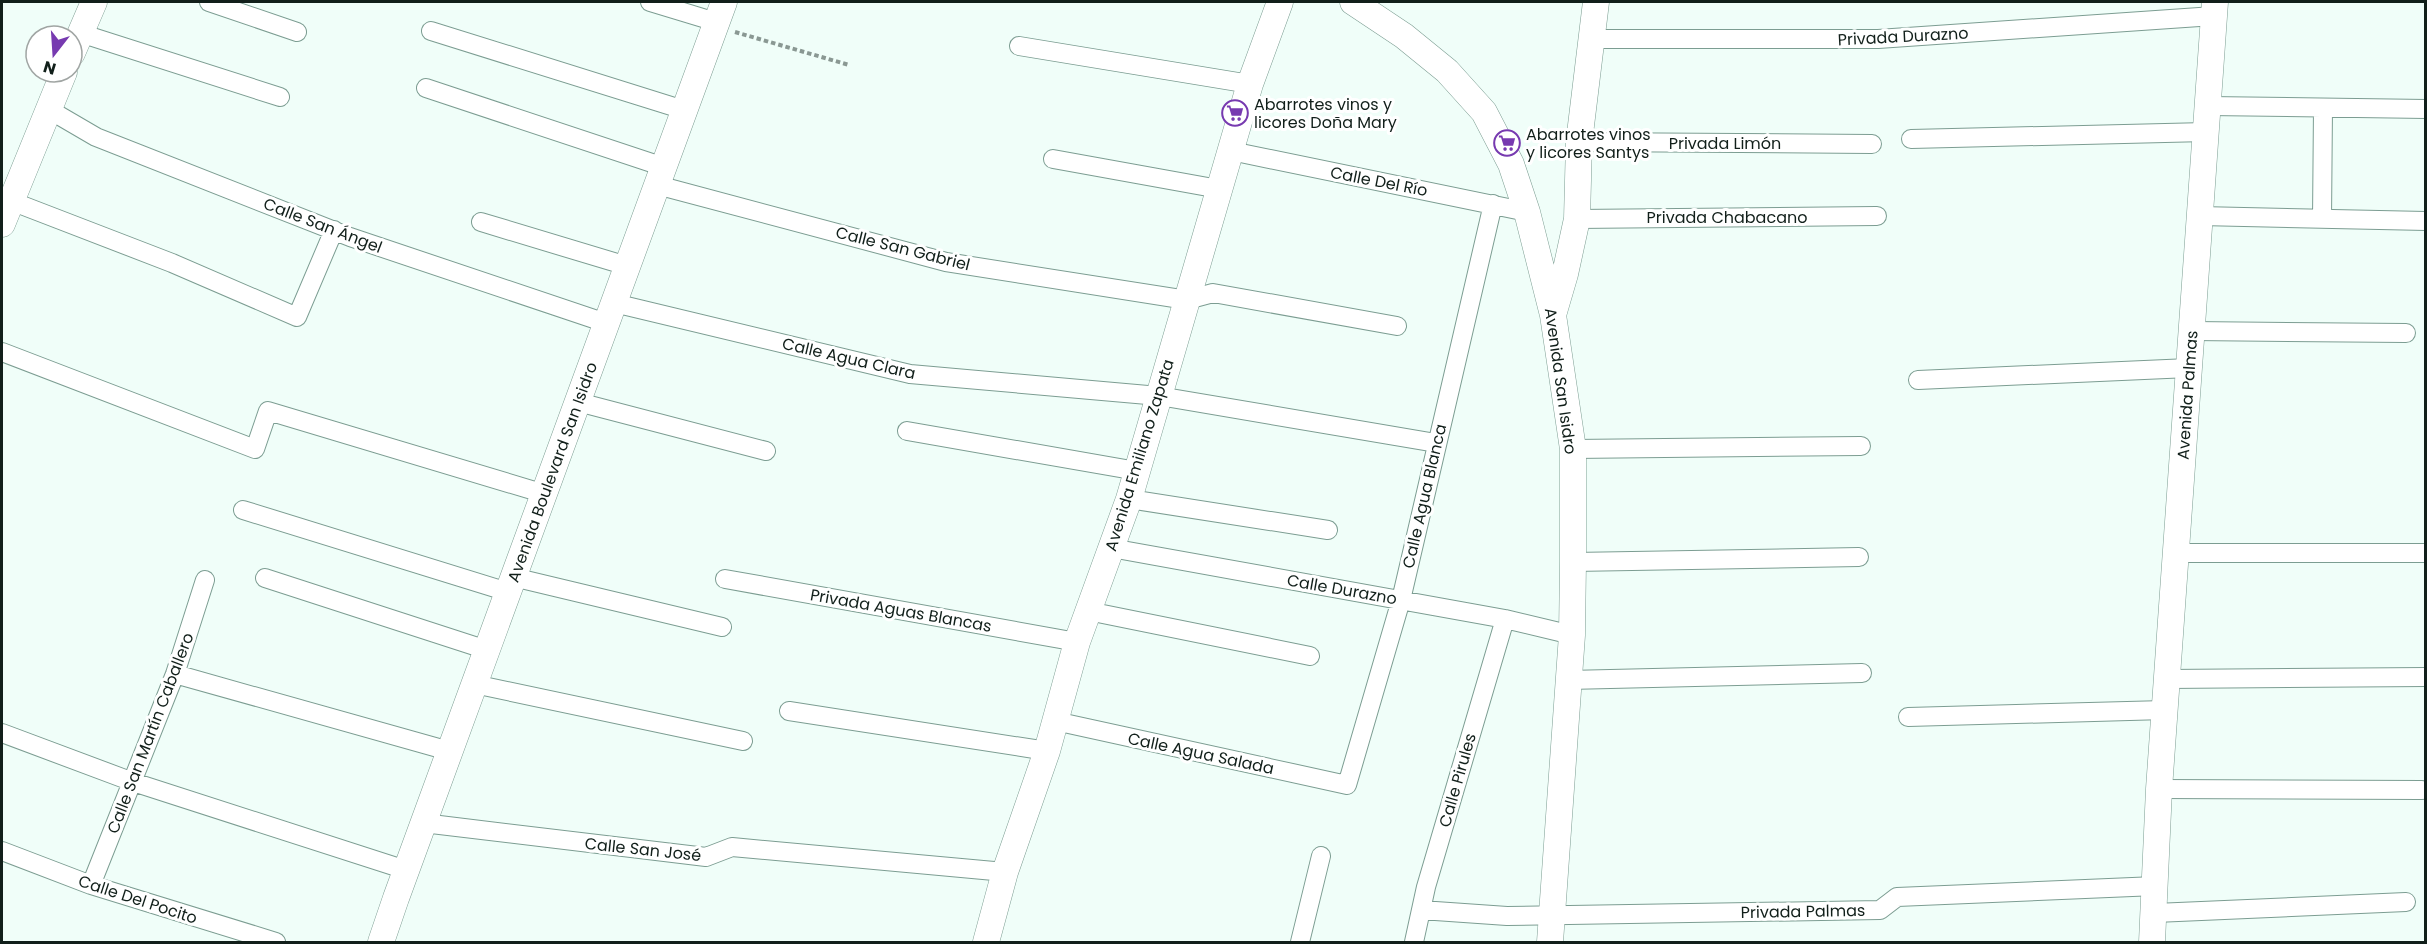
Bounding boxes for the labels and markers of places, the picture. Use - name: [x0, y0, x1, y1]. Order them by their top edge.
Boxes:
- place label: Abarrotes vinos y licores Doña Mary: [1254, 93, 1397, 134]
- supermarket icon: Abarrotes vinos y licores Doña Mary: [1220, 98, 1250, 128]
- place label: Abarrotes vinos y licores Santys: [1526, 123, 1651, 164]
- supermarket icon: Abarrotes vinos y licores Santys: [1492, 128, 1522, 158]

